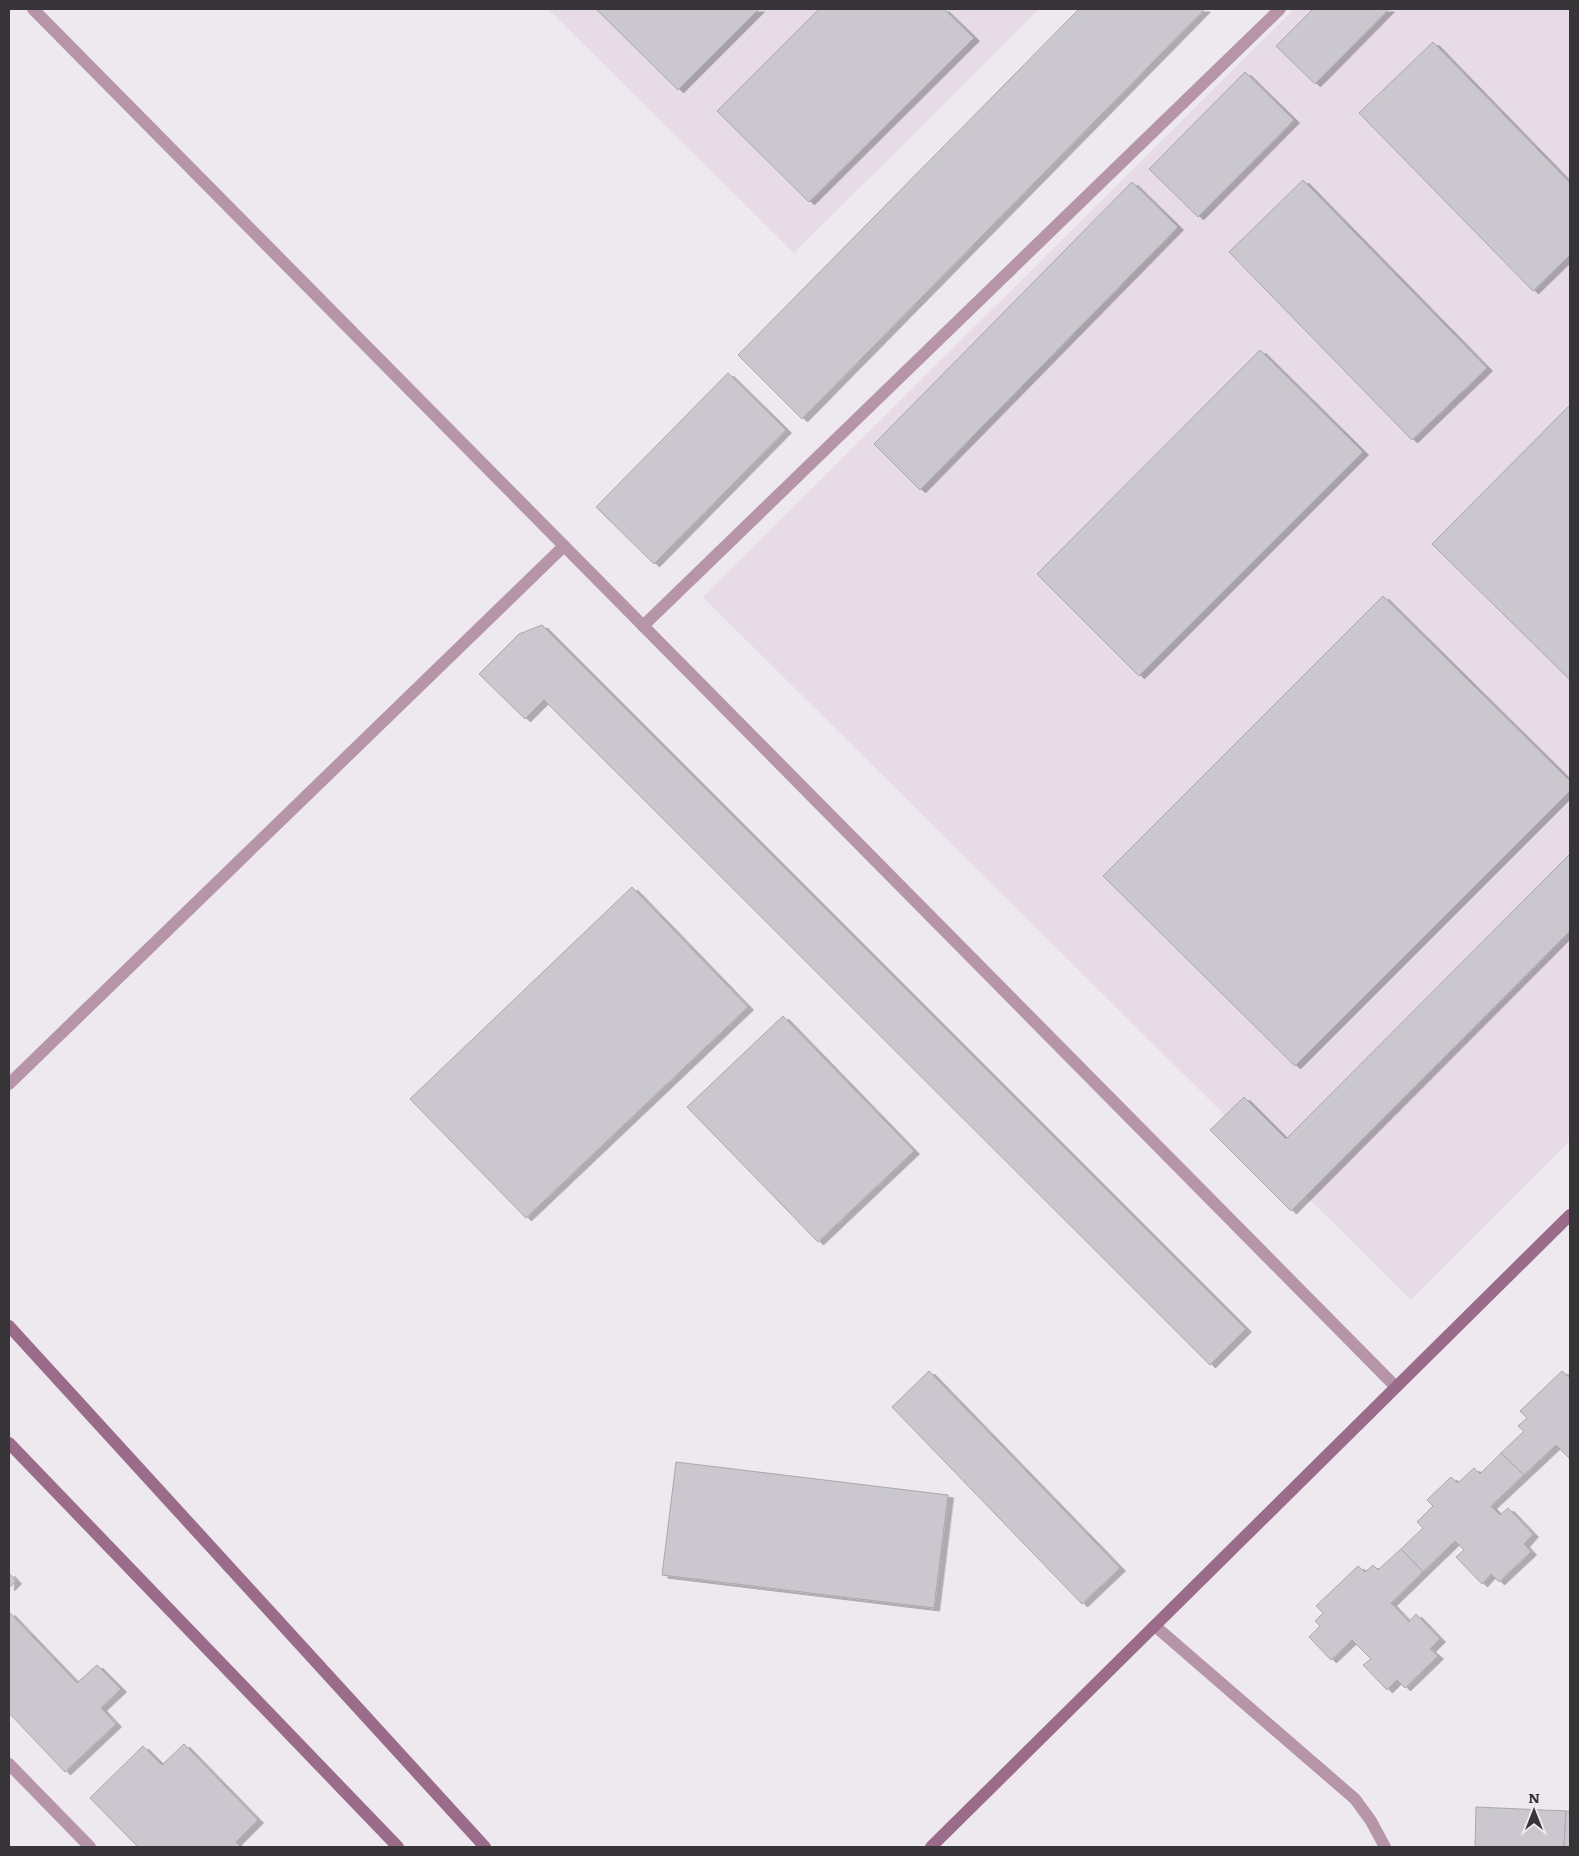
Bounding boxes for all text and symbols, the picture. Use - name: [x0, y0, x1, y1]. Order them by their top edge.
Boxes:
- north arrow: [1509, 1786, 1559, 1836]
- text: N: [1528, 1787, 1540, 1807]

